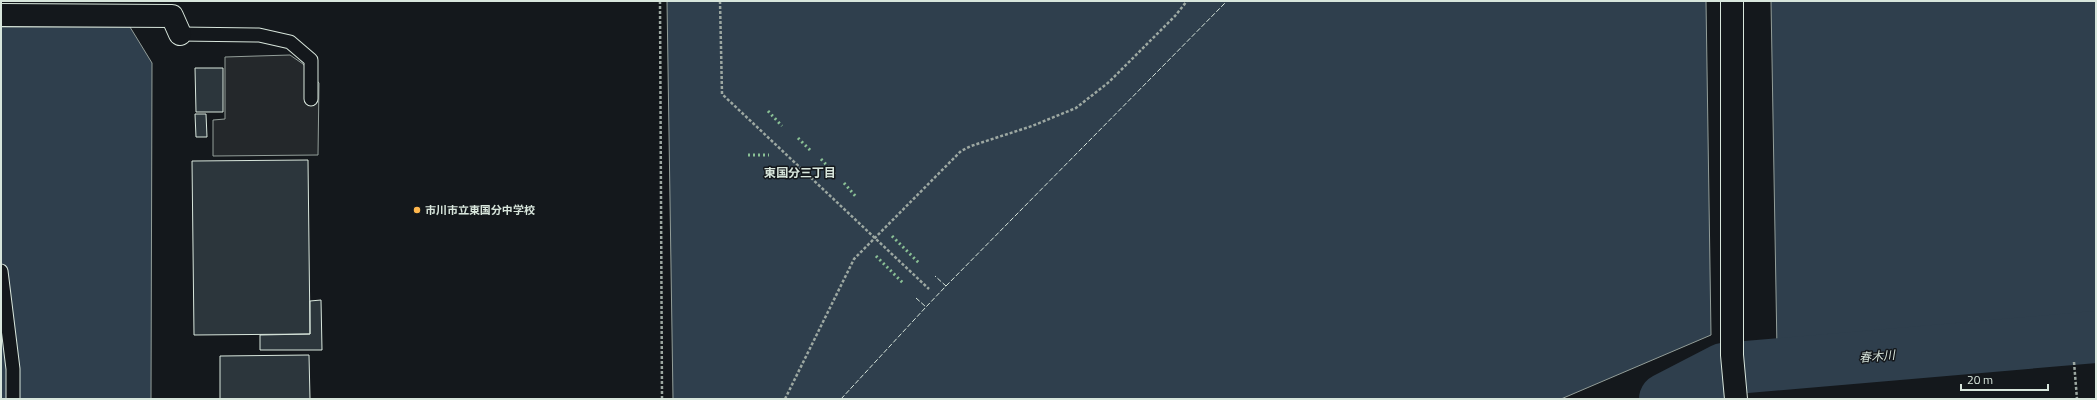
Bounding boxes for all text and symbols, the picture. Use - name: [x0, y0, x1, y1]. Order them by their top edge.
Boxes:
- district label: 東国分三丁目: [764, 163, 836, 182]
- place label: 市川市立東国分中学校: [425, 202, 535, 218]
- marker: 市川市立東国分中学校: [412, 205, 422, 215]
- water label: 春木川: [1858, 345, 1898, 367]
- scale bar: [1961, 366, 2048, 392]
- text: 20 m: [1967, 370, 1993, 389]

